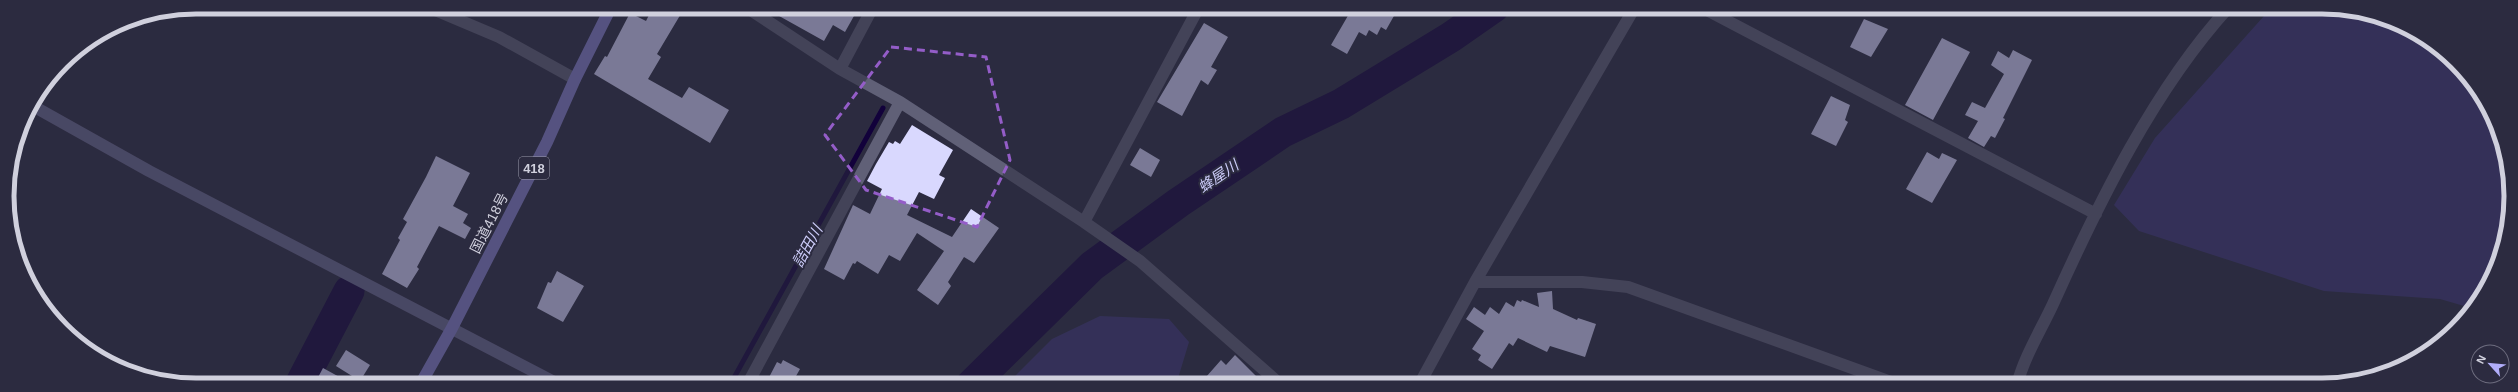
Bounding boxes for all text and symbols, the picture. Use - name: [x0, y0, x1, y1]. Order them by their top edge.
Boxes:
- water label: 蜂屋川: [1195, 155, 1243, 196]
- road number: 418: [519, 157, 549, 179]
- street label: 国道418号: [467, 190, 511, 256]
- water label: 詰田川: [789, 220, 826, 270]
- north arrow: [2470, 344, 2510, 384]
- text: N: [2474, 353, 2488, 366]

